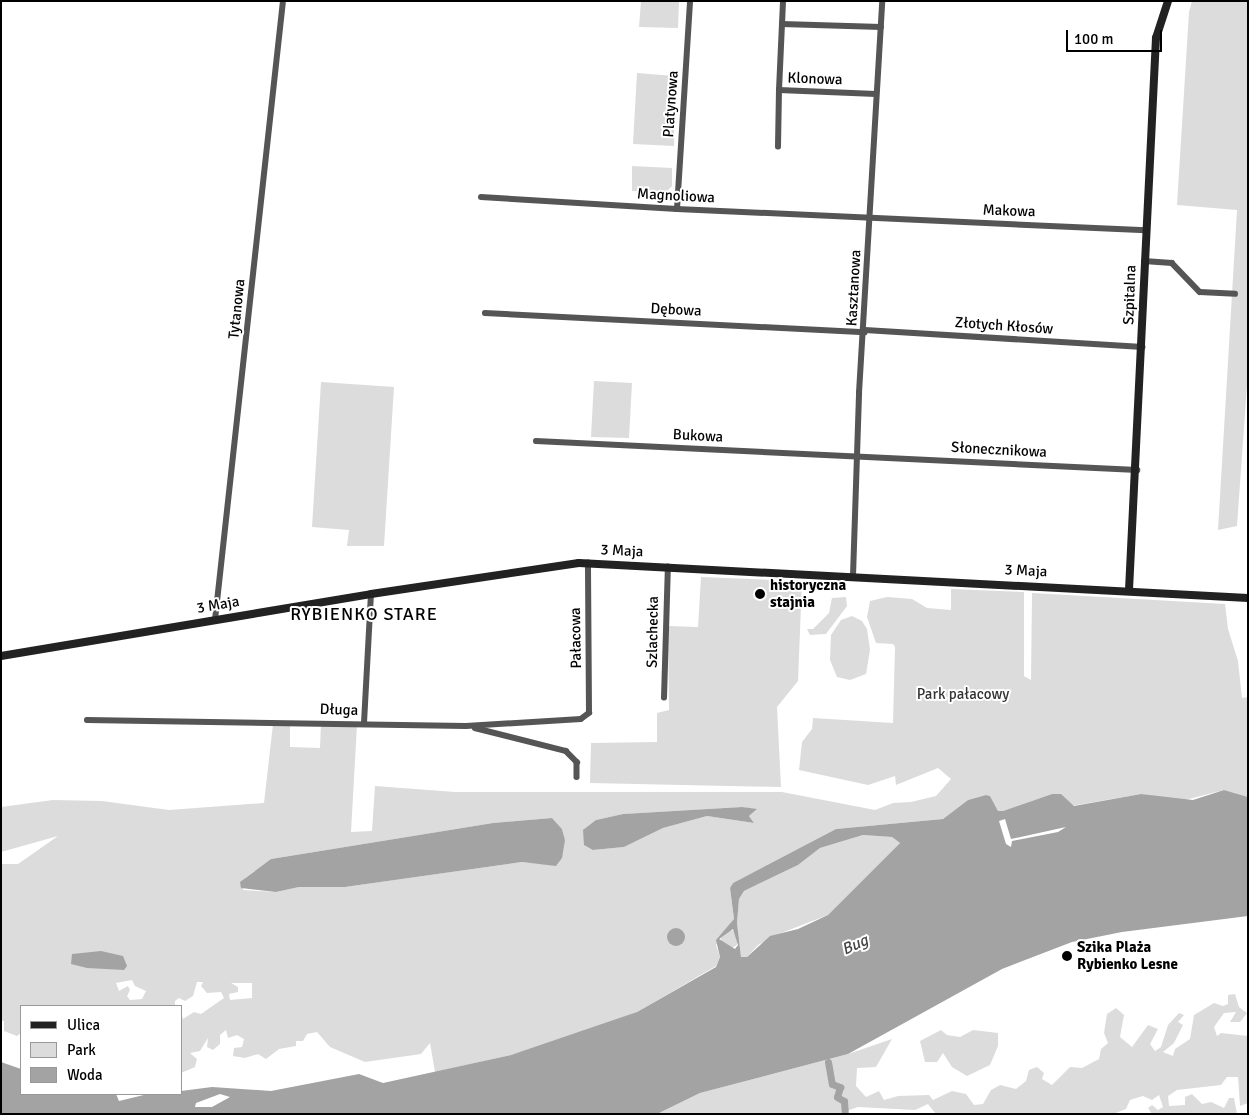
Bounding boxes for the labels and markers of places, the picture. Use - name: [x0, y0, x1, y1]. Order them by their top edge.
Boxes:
- place label: historyczna stajnia: [770, 576, 846, 611]
- marker: historyczna stajnia: [754, 588, 766, 600]
- place label: Szika Plaża Rybienko Lesne: [1077, 938, 1178, 973]
- marker: Szika Plaża Rybienko Lesne: [1061, 950, 1073, 962]

